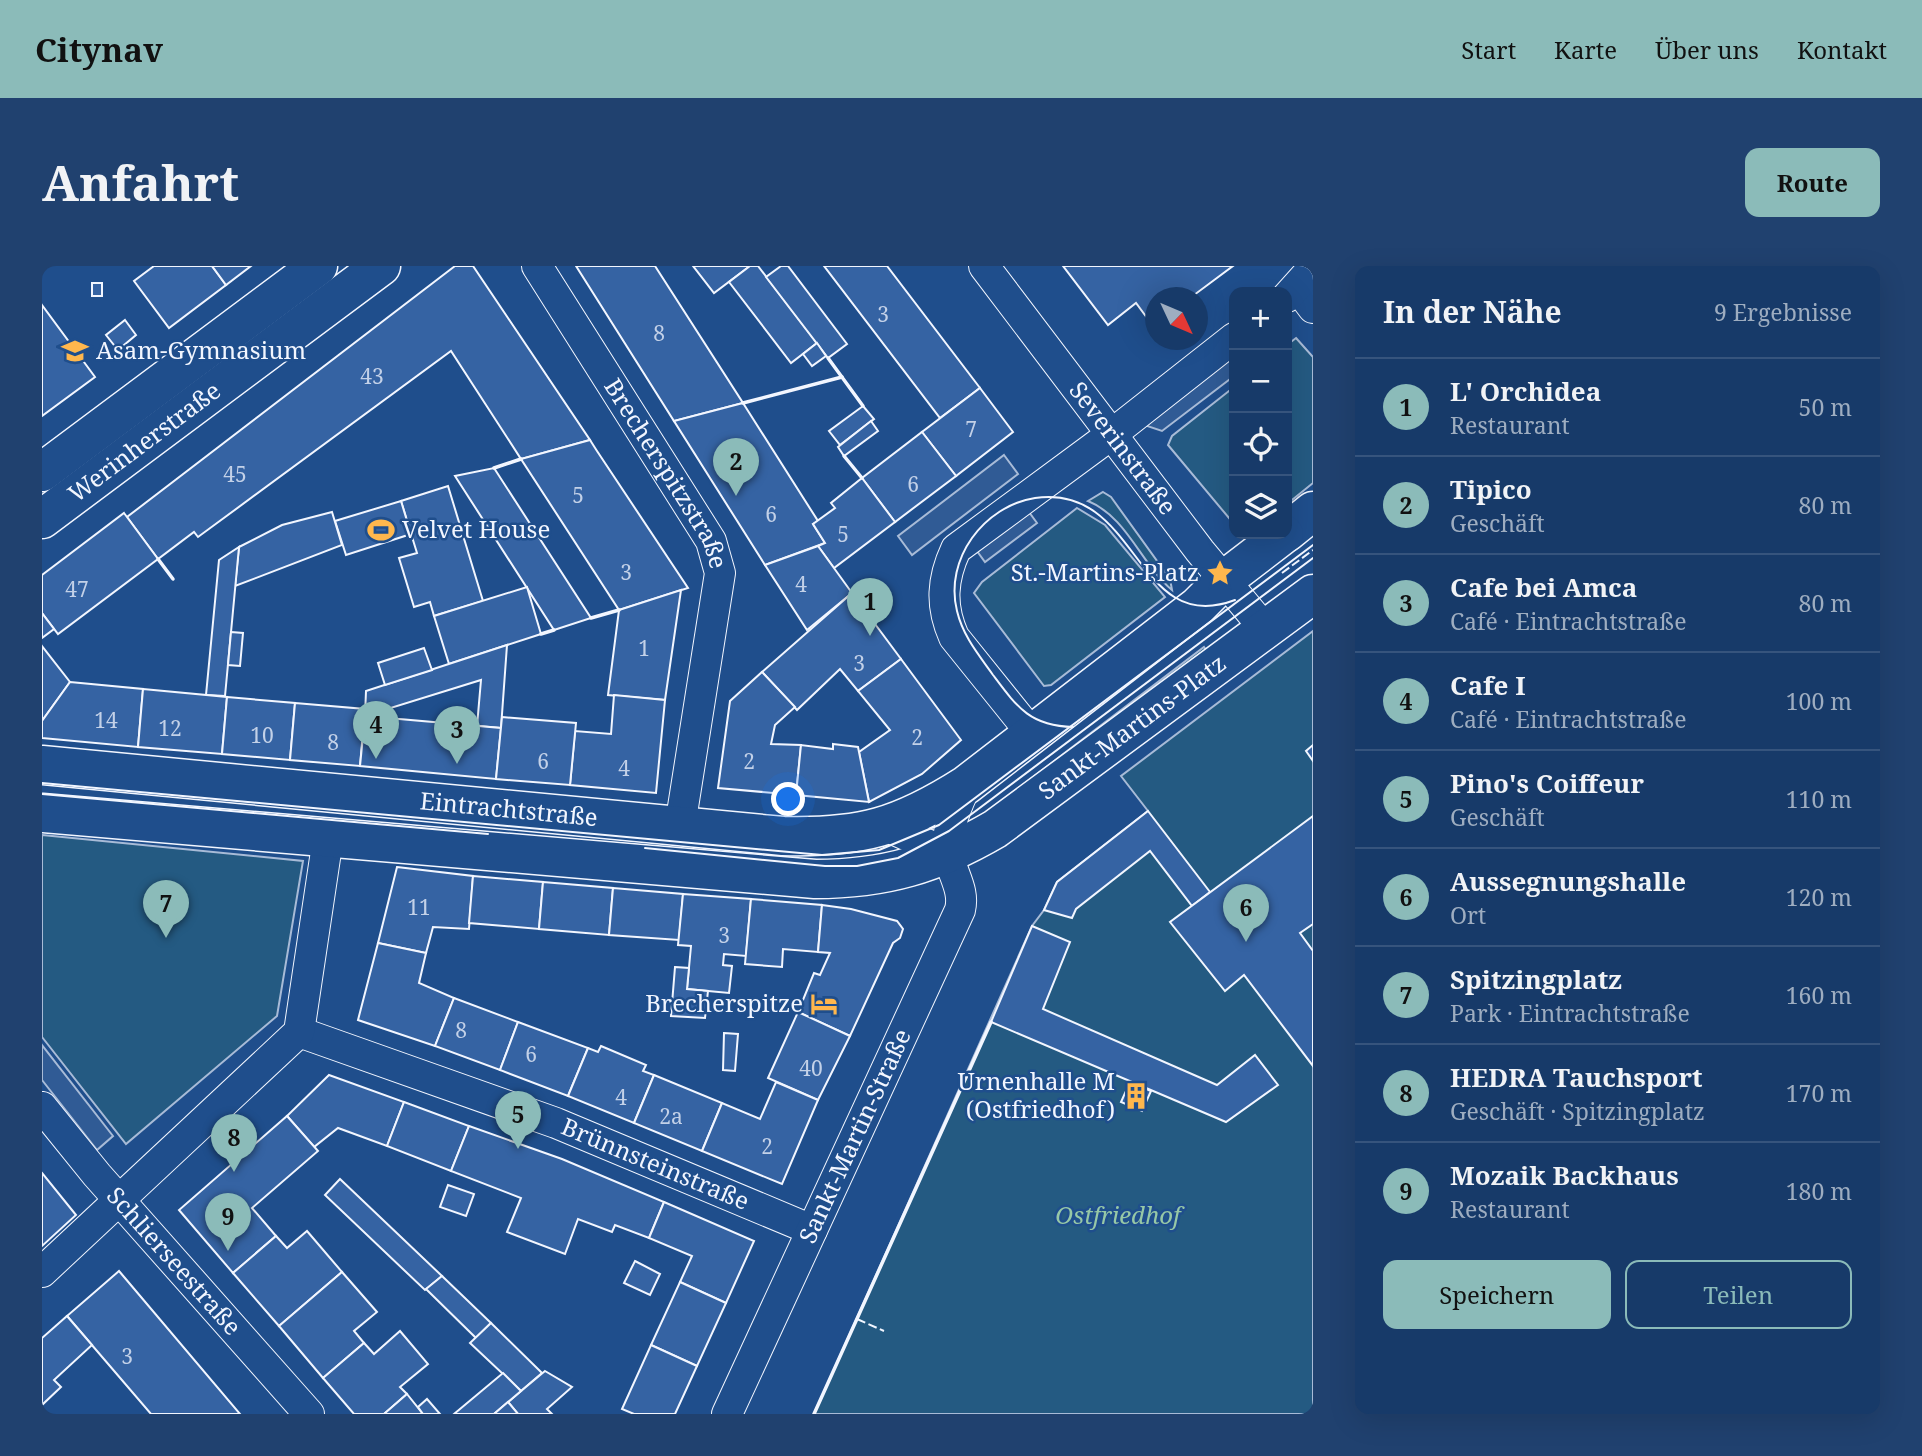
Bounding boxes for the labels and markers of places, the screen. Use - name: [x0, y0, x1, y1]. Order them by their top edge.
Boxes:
- place label: Asam-Gymnasium: [96, 333, 306, 366]
- school or university icon: Asam-Gymnasium: [60, 336, 90, 366]
- pin: 2: [713, 438, 759, 496]
- place label: Velvet House: [402, 512, 550, 545]
- sports icon: Velvet House: [366, 515, 396, 545]
- place label: St.-Martins-Platz: [1011, 555, 1199, 588]
- place icon: St.-Martins-Platz: [1205, 558, 1235, 588]
- pin: 1: [847, 578, 893, 636]
- pin: 4: [353, 701, 399, 759]
- pin: 3: [434, 706, 480, 764]
- pin: 7: [143, 880, 189, 938]
- pin: 6: [1223, 884, 1269, 942]
- place label: Brecherspitze: [645, 986, 803, 1019]
- hotel icon: Brecherspitze: [809, 989, 839, 1019]
- place label: Urnenhalle M (Ostfriedhof): [957, 1064, 1115, 1125]
- building icon: Urnenhalle M (Ostfriedhof): [1121, 1081, 1151, 1111]
- pin: 5: [495, 1091, 541, 1149]
- pin: 8: [211, 1114, 257, 1172]
- pin: 9: [205, 1193, 251, 1251]

